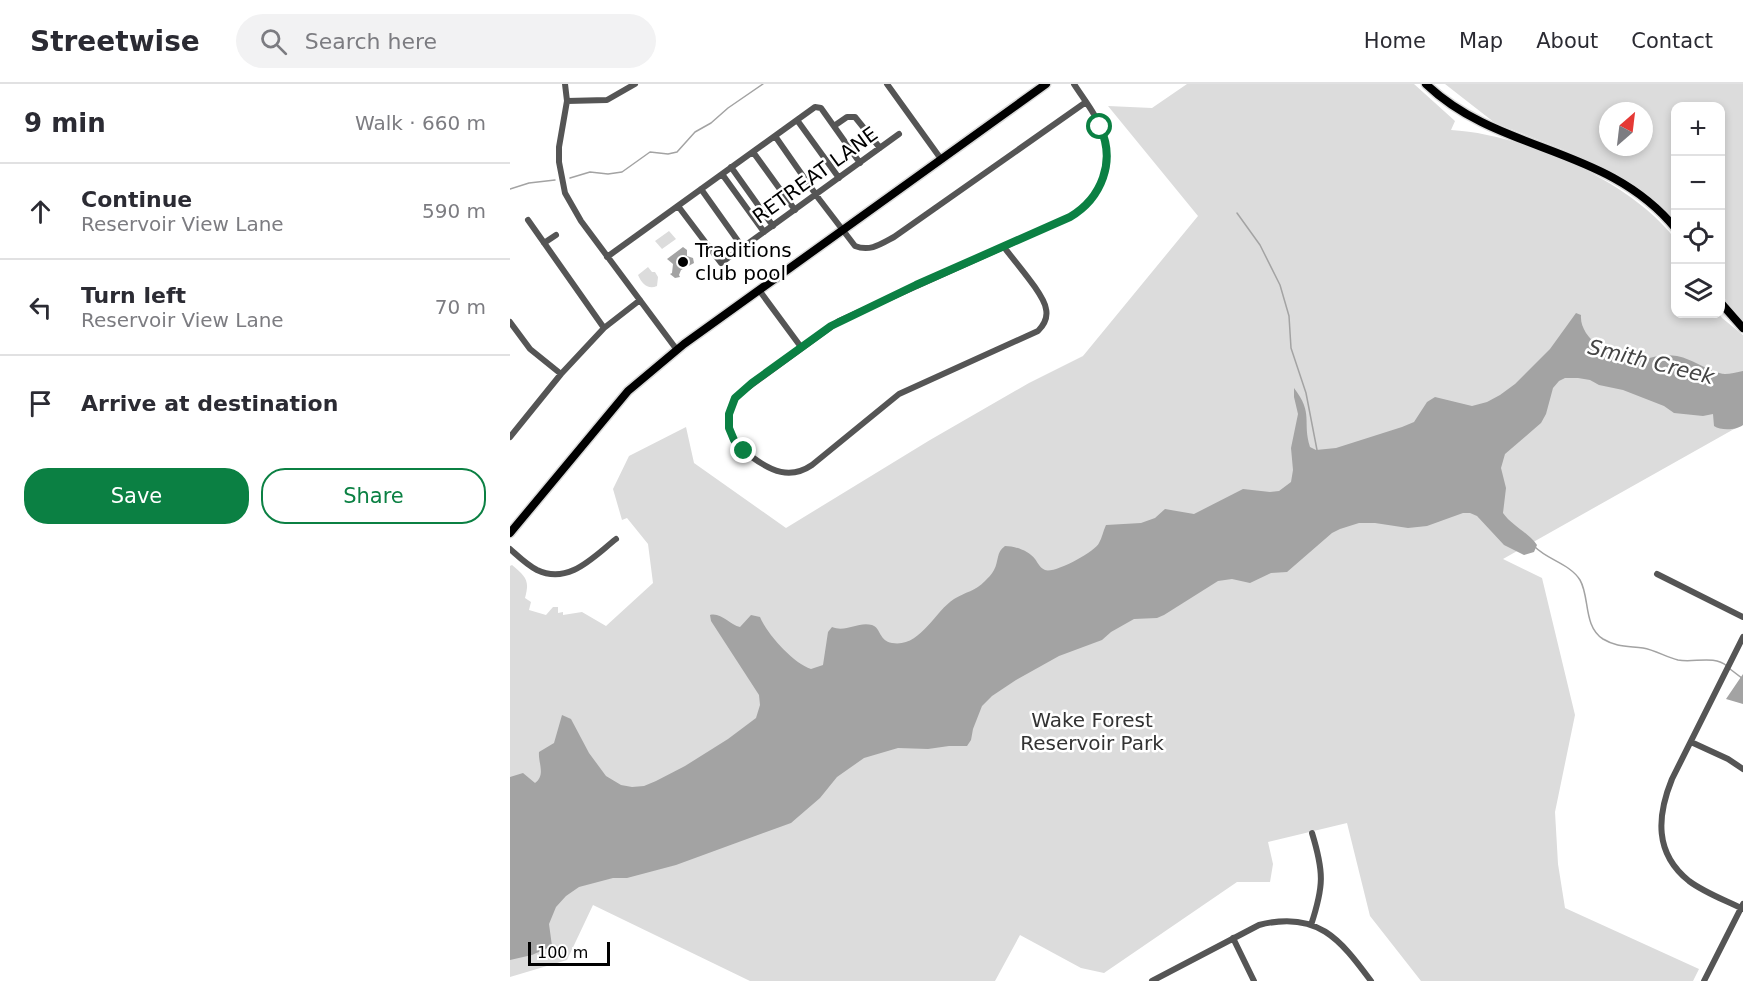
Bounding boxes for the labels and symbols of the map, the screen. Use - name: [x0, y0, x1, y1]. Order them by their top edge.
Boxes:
- north arrow: [1599, 102, 1653, 156]
- route start: [1086, 113, 1112, 139]
- street label: RETREAT LANE: [748, 122, 882, 228]
- place label: Traditions club pool: [694, 238, 792, 285]
- marker: Traditions club pool: [676, 255, 690, 269]
- water label: Smith Creek: [1585, 335, 1717, 389]
- route end: [730, 437, 756, 463]
- park label: Wake Forest Reservoir Park: [1020, 708, 1164, 755]
- scale bar: [528, 939, 610, 966]

